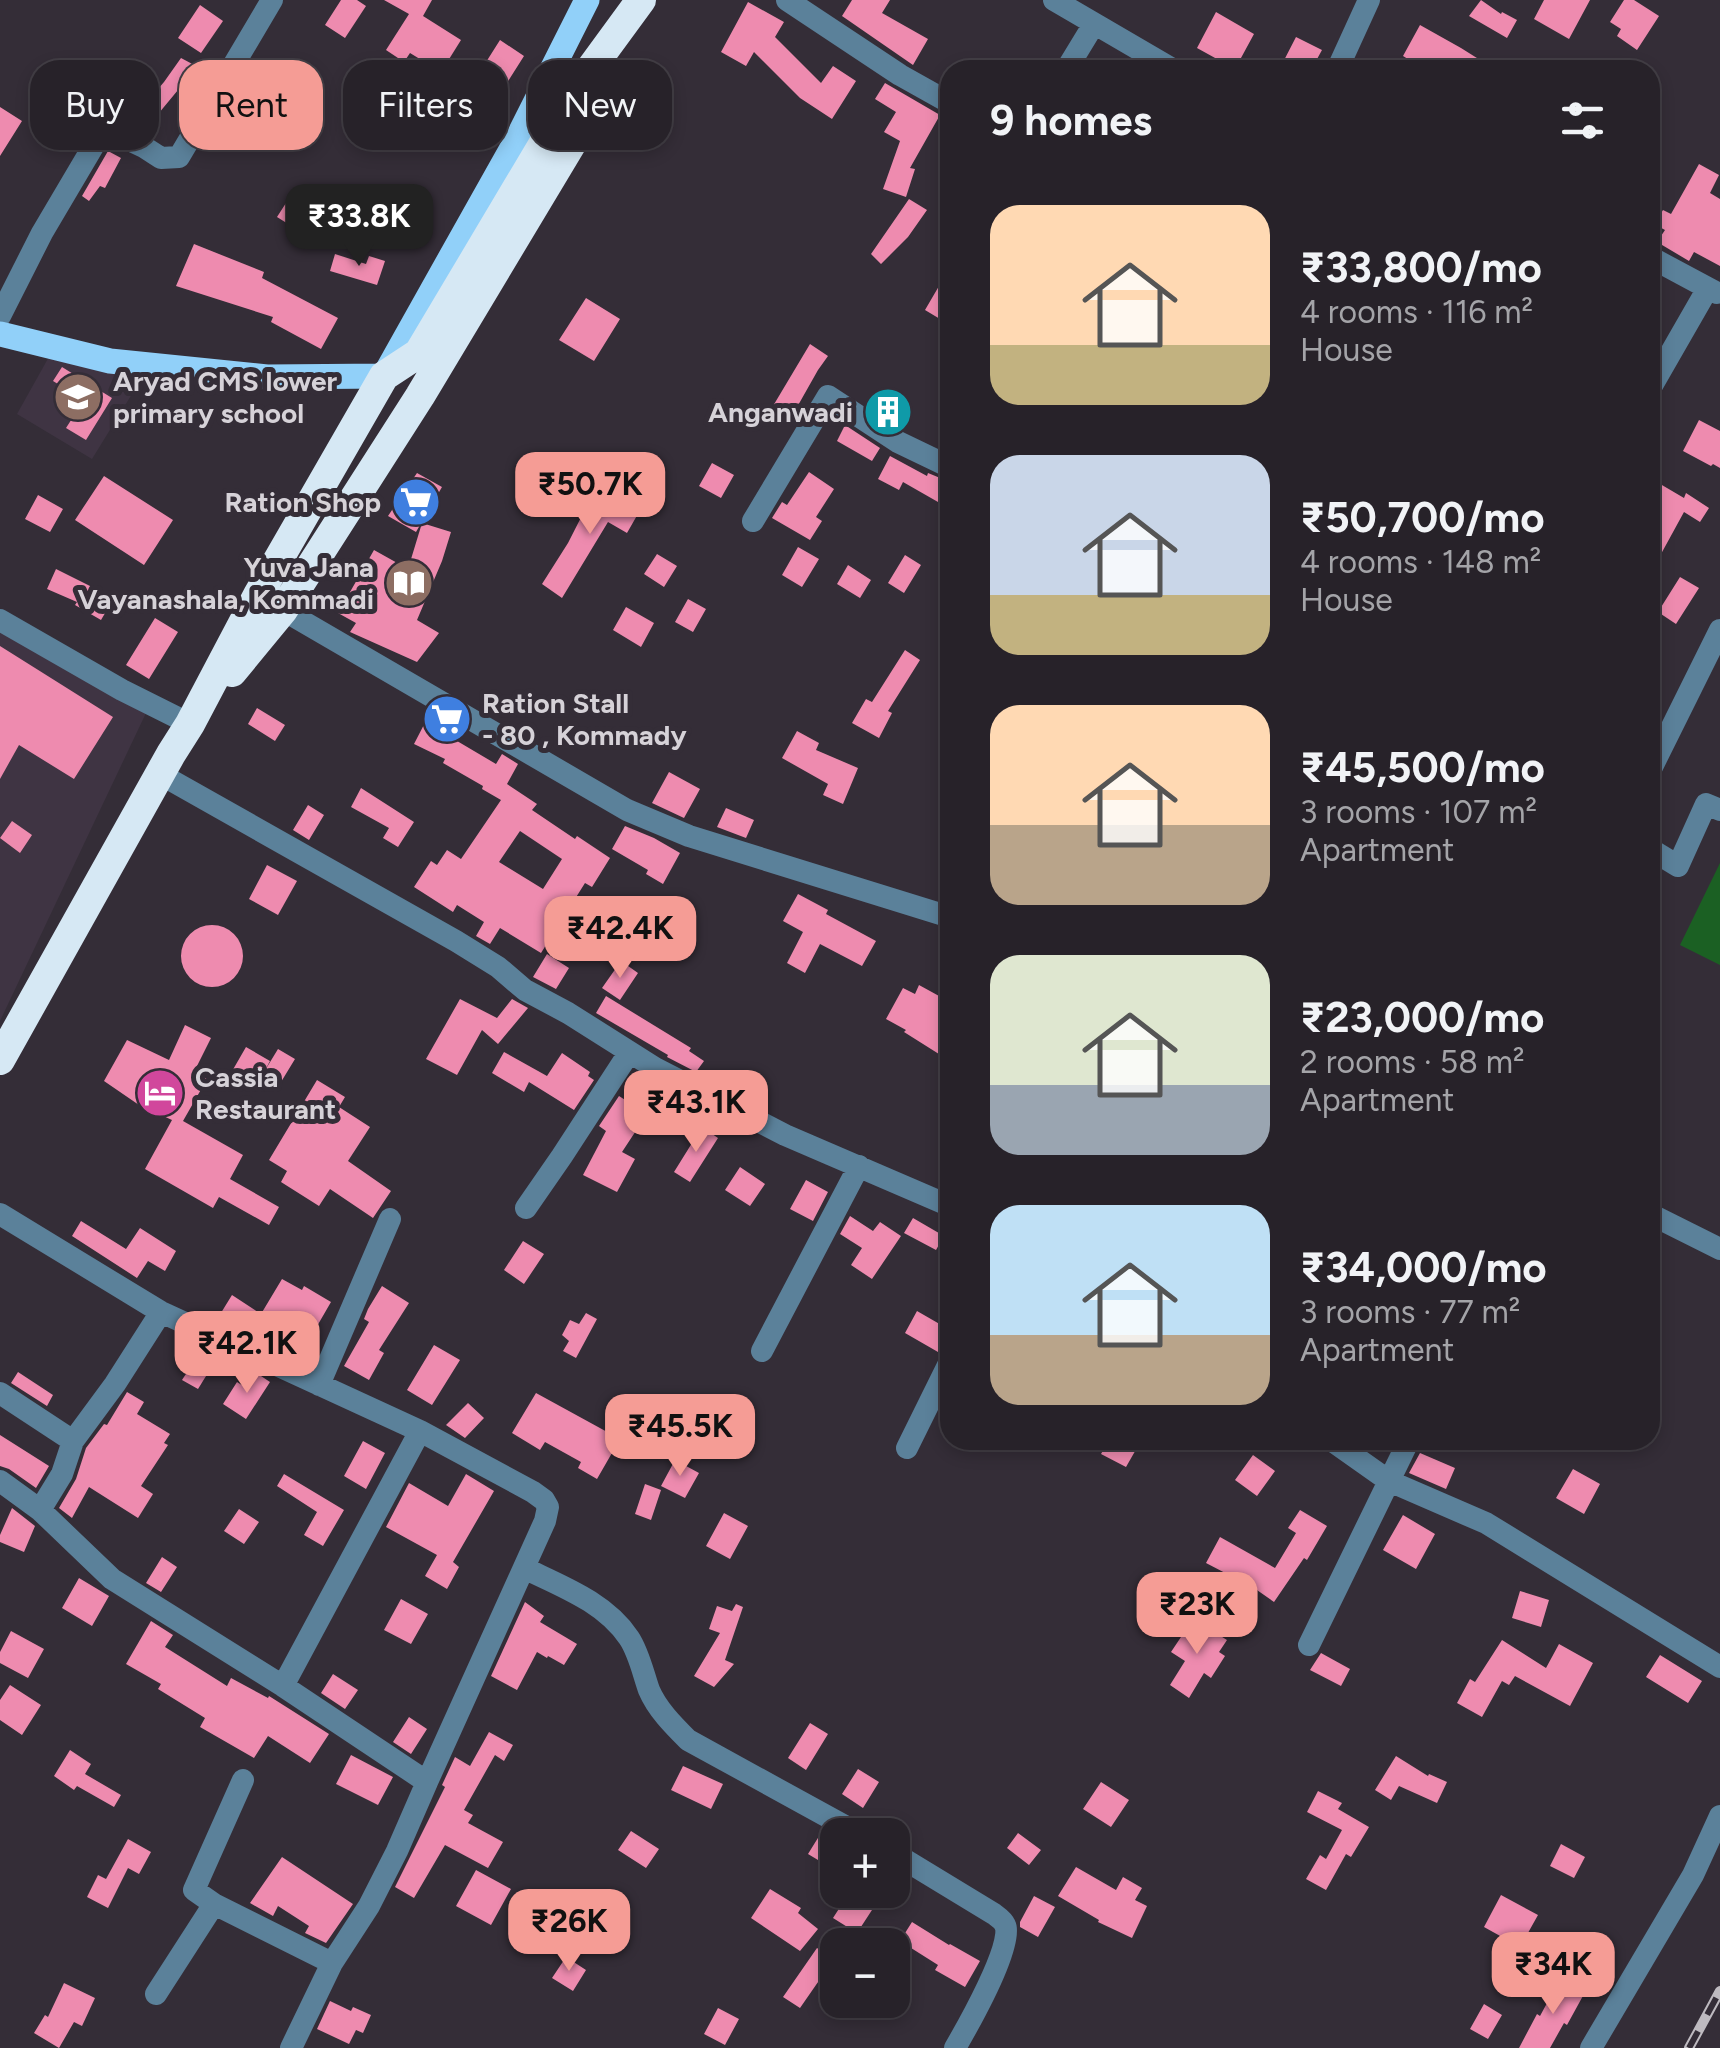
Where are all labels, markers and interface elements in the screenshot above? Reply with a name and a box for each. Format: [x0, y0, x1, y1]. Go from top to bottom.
chip: Buy [30, 60, 159, 150]
chip: Rent [179, 60, 323, 150]
chip: Filters [343, 60, 508, 150]
chip: New [528, 60, 672, 150]
icon: filters [1555, 93, 1610, 148]
text: 9 homes [990, 95, 1152, 146]
pin: ₹33.8K [278, 184, 440, 269]
text: ₹33.8K [307, 197, 411, 235]
text: ₹33,800/mo [1300, 242, 1542, 293]
icon: home [1070, 245, 1190, 365]
text: 4 rooms · 116 m² [1300, 293, 1533, 331]
text: House [1300, 331, 1393, 369]
place label: Aryad CMS lower primary school [113, 364, 337, 430]
school or university icon: Aryad CMS lower primary school [52, 371, 104, 423]
building icon: Anganwadi [862, 386, 914, 438]
place label: Anganwadi [708, 395, 853, 429]
pin: ₹50.7K [509, 452, 671, 537]
text: ₹50.7K [537, 465, 643, 503]
supermarket icon: Ration Shop [390, 476, 442, 528]
place label: Ration Shop [225, 485, 381, 519]
text: ₹50,700/mo [1300, 492, 1545, 543]
icon: home [1070, 495, 1190, 615]
text: 4 rooms · 148 m² [1300, 543, 1541, 581]
place label: Yuva Jana Vayanashala, Kommadi [78, 550, 374, 616]
library icon: Yuva Jana Vayanashala, Kommadi [383, 557, 435, 609]
text: House [1300, 581, 1393, 619]
place label: Ration Stall - 80 , Kommady [482, 686, 687, 752]
supermarket icon: Ration Stall - 80 , Kommady [421, 693, 473, 745]
text: ₹45,500/mo [1300, 742, 1545, 793]
icon: home [1070, 745, 1190, 865]
text: 3 rooms · 107 m² [1300, 793, 1537, 831]
text: Apartment [1300, 831, 1454, 869]
pin: ₹42.4K [539, 896, 701, 981]
text: ₹42.4K [566, 909, 674, 947]
text: ₹23,000/mo [1300, 992, 1544, 1043]
icon: home [1070, 995, 1190, 1115]
text: 2 rooms · 58 m² [1300, 1043, 1525, 1081]
place label: Cassia Restaurant [195, 1060, 336, 1126]
hotel icon: Cassia Restaurant [134, 1067, 186, 1119]
pin: ₹43.1K [615, 1070, 777, 1155]
text: Apartment [1300, 1081, 1454, 1119]
text: ₹43.1K [646, 1083, 746, 1121]
text: ₹34,000/mo [1300, 1242, 1547, 1293]
icon: home [1070, 1245, 1190, 1365]
text: 3 rooms · 77 m² [1300, 1293, 1520, 1331]
pin: ₹42.1K [166, 1311, 328, 1396]
text: ₹42.1K [197, 1324, 297, 1362]
text: Apartment [1300, 1331, 1454, 1369]
pin: ₹45.5K [599, 1394, 761, 1479]
text: ₹45.5K [627, 1407, 733, 1445]
pin: ₹23K [1138, 1572, 1256, 1657]
text: ₹23K [1159, 1585, 1235, 1623]
map controls [820, 1818, 910, 2018]
button: + [820, 1818, 910, 1908]
pin: ₹26K [510, 1889, 628, 1974]
text: ₹26K [530, 1902, 608, 1940]
button: − [820, 1928, 910, 2018]
pin: ₹34K [1494, 1932, 1612, 2017]
text: ₹34K [1514, 1945, 1592, 1983]

